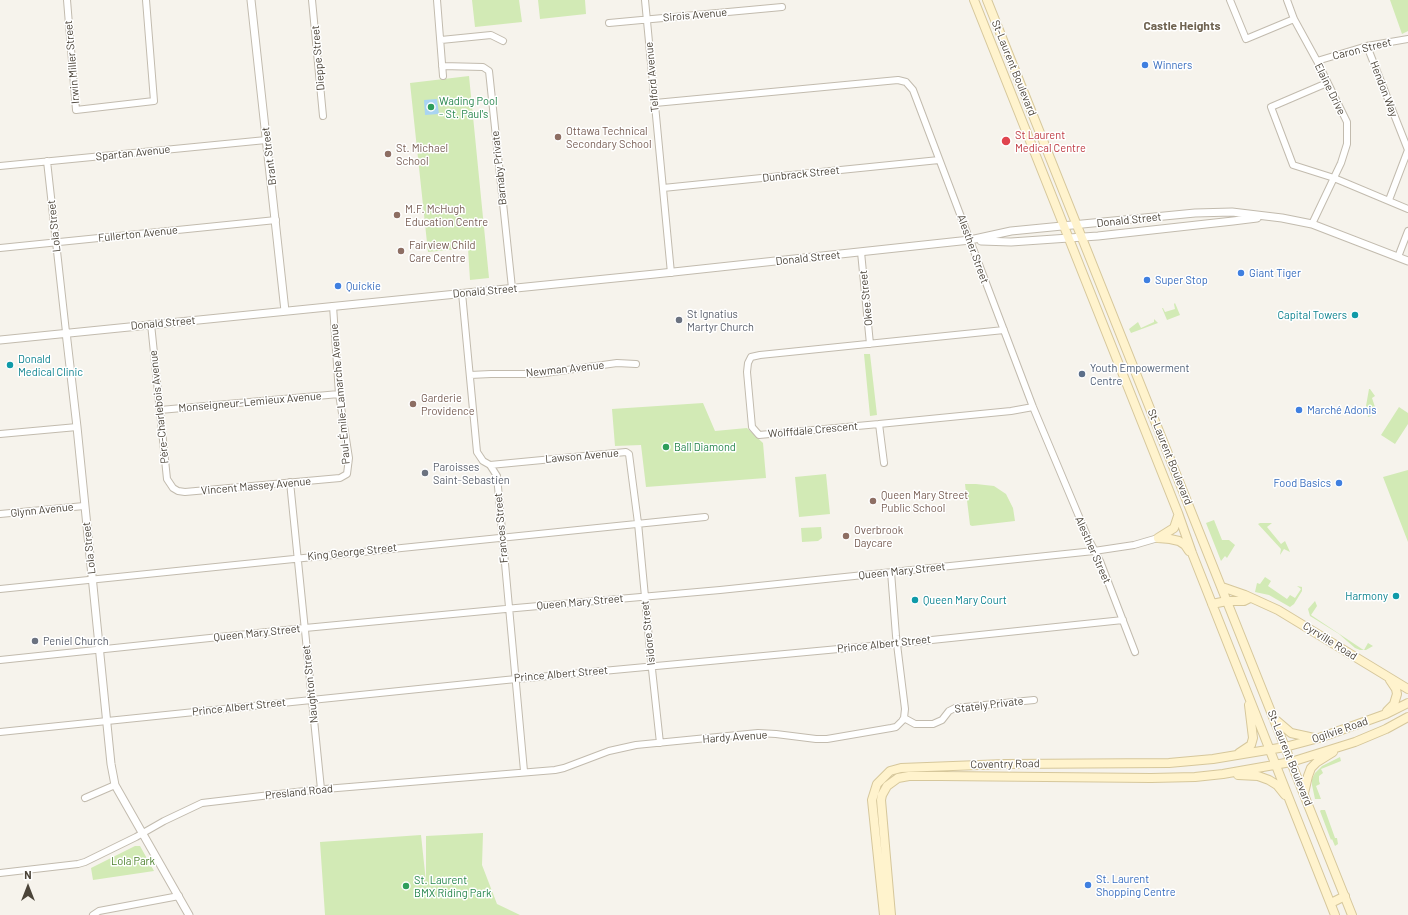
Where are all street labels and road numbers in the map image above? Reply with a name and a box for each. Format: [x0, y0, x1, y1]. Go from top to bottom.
street label: Sirois Avenue [662, 6, 728, 24]
street label: St-Laurent Boulevard [989, 18, 1039, 118]
street label: Irwin Miller Street [62, 20, 82, 104]
street label: Dieppe Street [309, 25, 327, 91]
street label: Caron Street [1331, 35, 1393, 63]
street label: Telford Avenue [642, 41, 662, 113]
street label: Hendon Way [1367, 59, 1401, 119]
street label: Elaine Drive [1312, 61, 1348, 117]
street label: Brant Street [259, 126, 279, 186]
street label: Barnaby Private [489, 130, 509, 206]
street label: Spartan Avenue [95, 143, 171, 163]
street label: Dunbrack Street [762, 163, 840, 185]
street label: Lola Street [45, 199, 63, 253]
street label: Donald Street [1096, 210, 1162, 230]
street label: Alesther Street [954, 213, 992, 285]
street label: Fullerton Avenue [98, 223, 178, 245]
street label: Donald Street [775, 248, 841, 268]
street label: Okee Street [857, 269, 875, 327]
street label: Donald Street [452, 282, 518, 300]
street label: Donald Street [130, 314, 196, 332]
street label: Paul-Émile-Lamarche Avenue [327, 323, 353, 465]
street label: Père-Charlebois Avenue [146, 350, 172, 464]
street label: Newman Avenue [525, 358, 605, 380]
street label: Monseigneur-Lemieux Avenue [178, 389, 322, 415]
street label: St-Laurent Boulevard [1145, 407, 1195, 507]
street label: Wolffdale Crescent [767, 419, 859, 441]
street label: Lawson Avenue [545, 446, 619, 466]
street label: Vincent Massey Avenue [200, 475, 312, 497]
street label: Frances Street [491, 492, 511, 564]
street label: Glynn Avenue [10, 500, 74, 520]
street label: Alesther Street [1072, 514, 1114, 586]
street label: Lola Street [80, 521, 98, 575]
street label: King George Street [307, 541, 397, 563]
street label: Queen Mary Street [858, 560, 946, 582]
street label: Queen Mary Street [536, 592, 624, 612]
street label: Isidore Street [638, 600, 658, 666]
street label: Cyrville Road [1300, 619, 1360, 663]
street label: Queen Mary Street [213, 622, 301, 644]
street label: Prince Albert Street [836, 633, 932, 655]
street label: Naughton Street [299, 644, 321, 724]
street label: Prince Albert Street [513, 663, 609, 685]
street label: Stately Private [954, 694, 1024, 716]
street label: Prince Albert Street [191, 696, 287, 718]
street label: St-Laurent Boulevard [1265, 708, 1315, 808]
street label: Ogilvie Road [1310, 714, 1370, 746]
street label: Hardy Avenue [702, 728, 768, 746]
street label: Coventry Road [970, 757, 1040, 771]
street label: Presland Road [264, 782, 334, 802]

